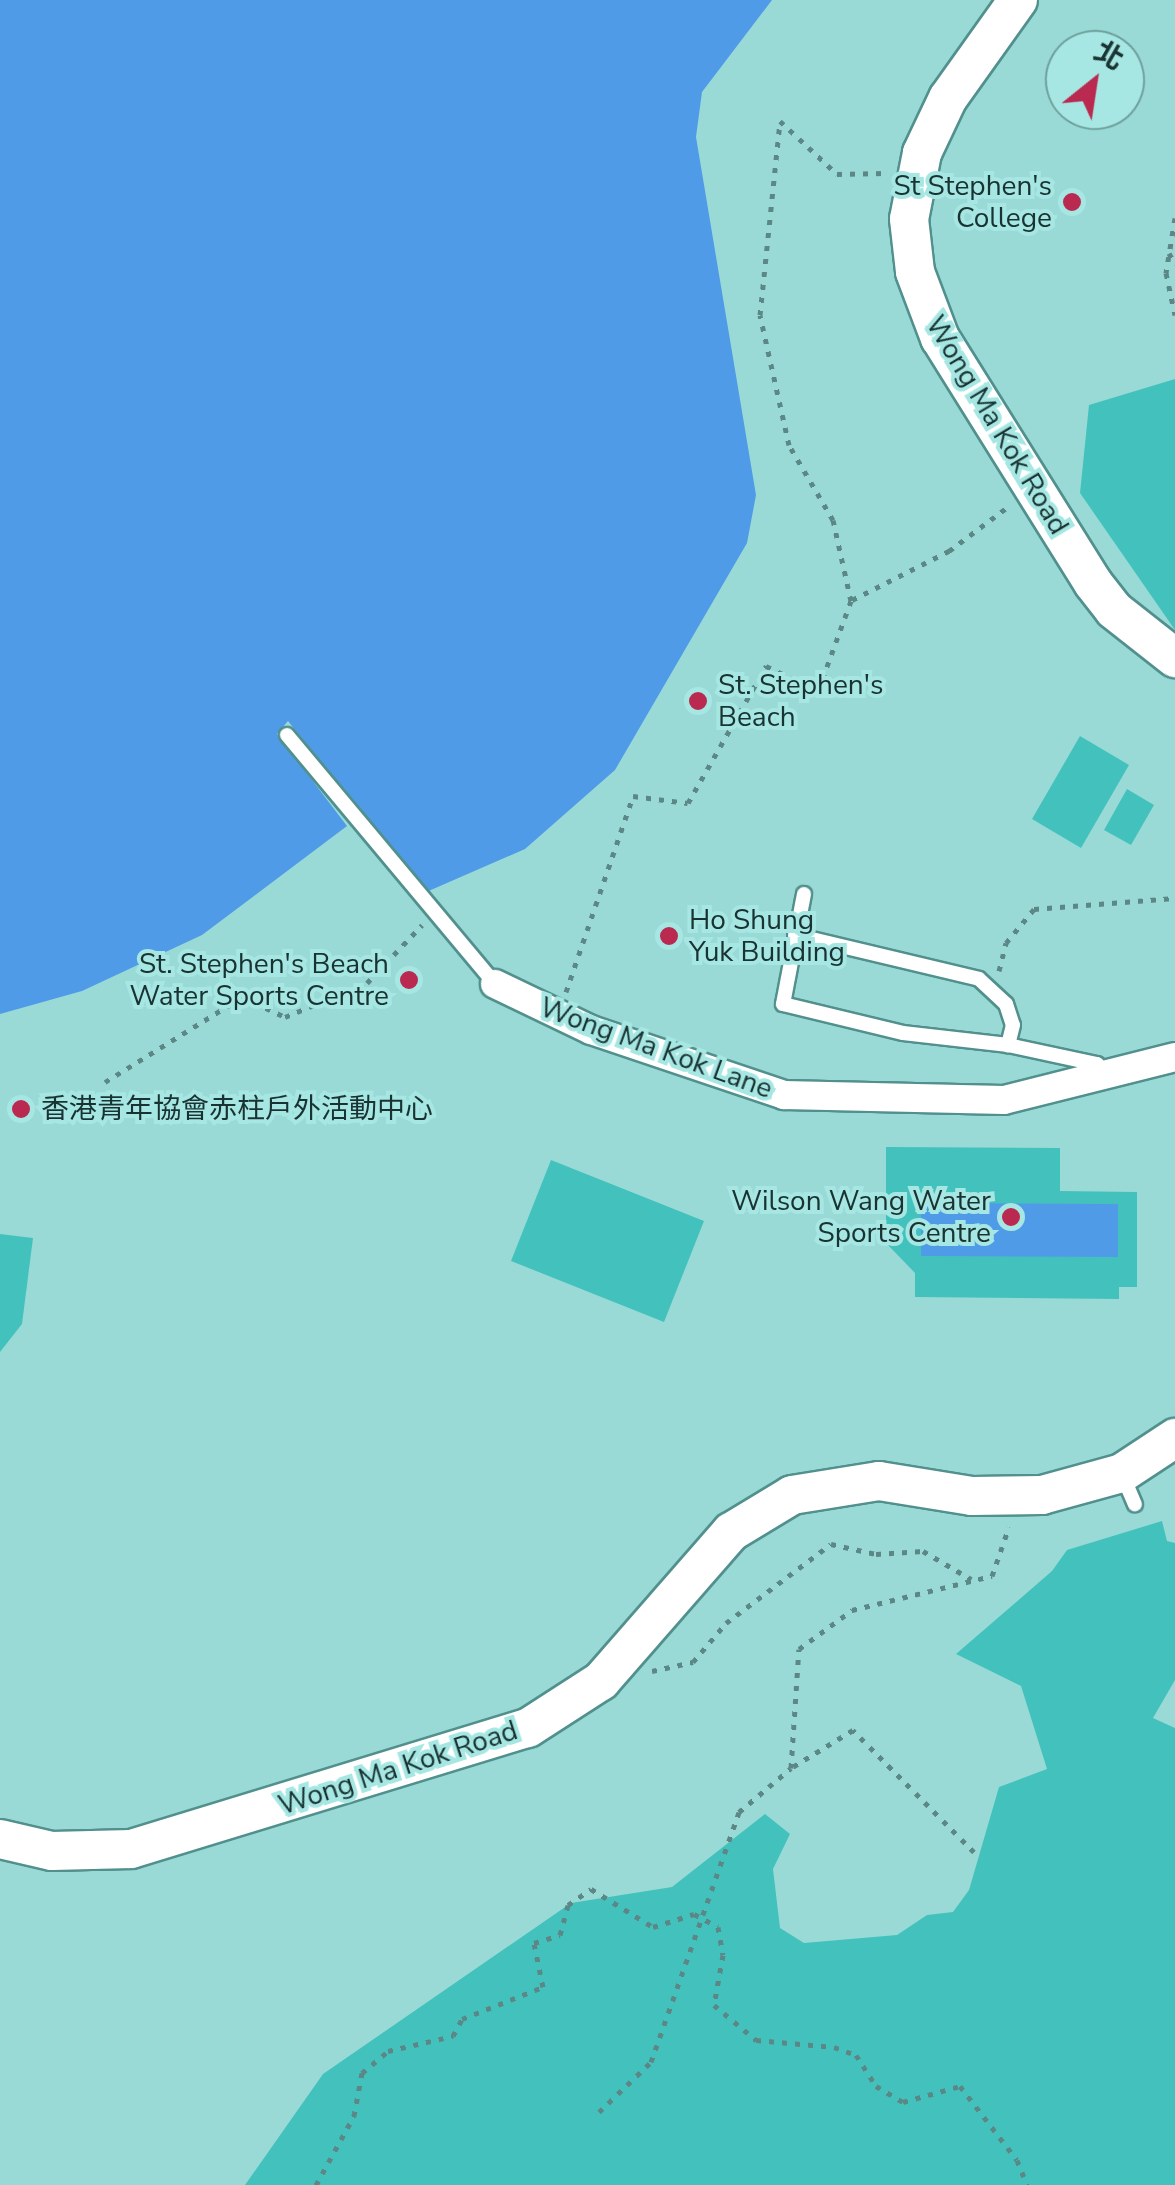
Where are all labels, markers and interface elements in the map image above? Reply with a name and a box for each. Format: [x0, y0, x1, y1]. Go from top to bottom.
north arrow [1045, 30, 1145, 130]
text: 北 [1087, 32, 1131, 79]
place label: St Stephen's College [893, 169, 1052, 235]
marker: St Stephen's College [1061, 191, 1083, 213]
street label: Wong Ma Kok Road [918, 309, 1076, 541]
place label: St. Stephen's Beach [718, 668, 883, 734]
marker: St. Stephen's Beach [687, 690, 709, 712]
place label: Ho Shung Yuk Building [689, 903, 845, 969]
marker: Ho Shung Yuk Building [658, 925, 680, 947]
place label: St. Stephen's Beach Water Sports Centre [130, 947, 389, 1013]
marker: St. Stephen's Beach Water Sports Centre [398, 969, 420, 991]
street label: Wong Ma Kok Lane [535, 990, 777, 1106]
place label: 香港青年協會赤柱戶外活動中心 [41, 1092, 433, 1126]
marker: 香港青年協會赤柱戶外活動中心 [10, 1098, 32, 1120]
place label: Wilson Wang Water Sports Centre [731, 1184, 991, 1250]
marker: Wilson Wang Water Sports Centre [1000, 1206, 1022, 1228]
street label: Wong Ma Kok Road [274, 1713, 522, 1823]

